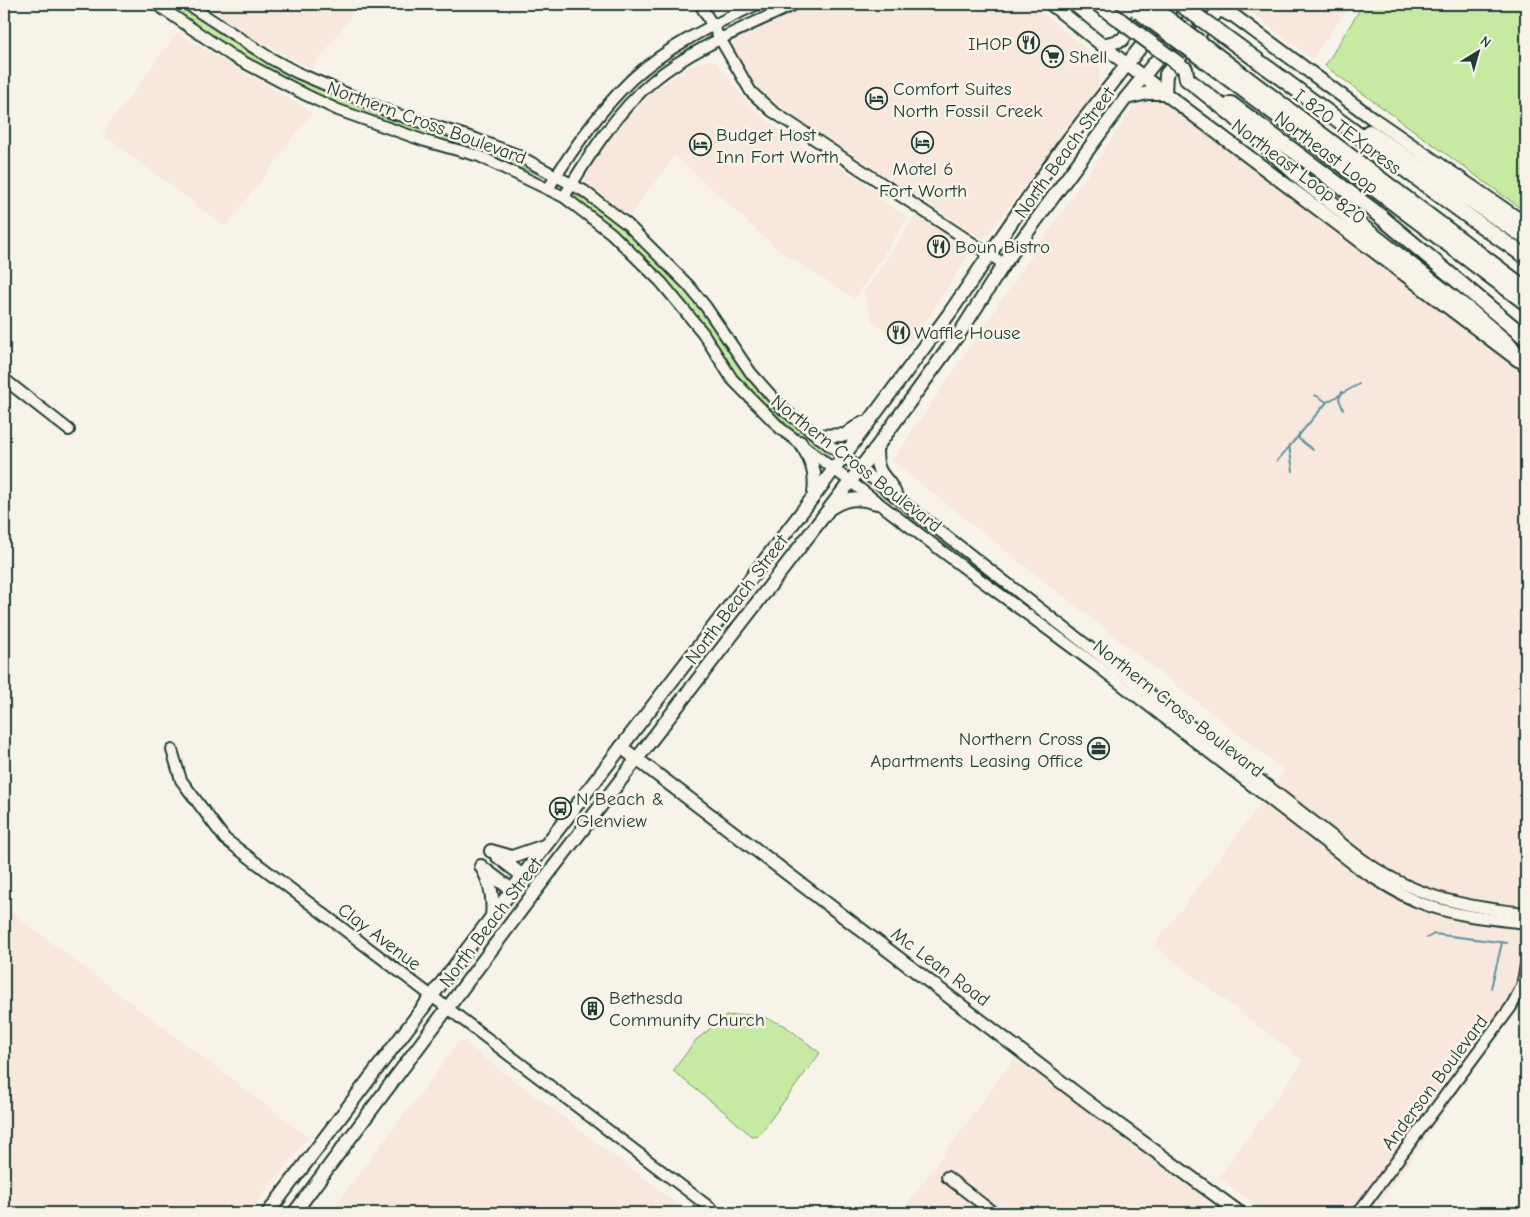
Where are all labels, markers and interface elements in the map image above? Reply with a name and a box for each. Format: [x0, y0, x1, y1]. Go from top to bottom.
north arrow [1452, 28, 1502, 78]
restaurant icon: IHOP [1016, 31, 1040, 55]
text: N [1477, 32, 1494, 52]
place label: IHOP [968, 33, 1012, 55]
supermarket icon: Shell [1041, 44, 1065, 68]
place label: Shell [1069, 46, 1108, 68]
street label: Northern Cross Boulevard [324, 77, 529, 169]
place label: Comfort Suites North Fossil Creek [893, 78, 1043, 122]
street label: North Beach Street [1010, 82, 1120, 222]
street label: I 820 TEXpress [1289, 84, 1405, 179]
hotel icon: Comfort Suites North Fossil Creek [865, 87, 889, 111]
street label: Northeast Loop [1270, 107, 1383, 199]
street label: Northeast Loop 820 [1227, 114, 1370, 229]
place label: Budget Host Inn Fort Worth [716, 124, 839, 168]
hotel icon: Motel 6 Fort Worth [911, 130, 935, 154]
hotel icon: Budget Host Inn Fort Worth [688, 133, 712, 157]
place label: Motel 6 Fort Worth [879, 158, 967, 202]
restaurant icon: Boun Bistro [927, 234, 951, 258]
place label: Boun Bistro [955, 236, 1050, 258]
restaurant icon: Waffle House [886, 320, 910, 344]
place label: Waffle House [914, 322, 1020, 344]
street label: Northern Cross Boulevard [767, 390, 946, 537]
street label: North Beach Street [681, 530, 793, 669]
street label: Northern Cross Boulevard [1089, 635, 1268, 782]
place label: Northern Cross Apartments Leasing Office [870, 728, 1083, 772]
office icon: Northern Cross Apartments Leasing Office [1087, 737, 1111, 761]
place label: N Beach & Glenview [576, 788, 664, 832]
bus stop icon: N Beach & Glenview [548, 797, 572, 821]
street label: North Beach Street [435, 853, 547, 992]
street label: Clay Avenue [334, 898, 425, 975]
street label: Mc Lean Road [887, 923, 994, 1011]
place label: Bethesda Community Church [609, 987, 765, 1031]
building icon: Bethesda Community Church [581, 996, 605, 1020]
street label: Anderson Boulevard [1377, 1011, 1493, 1154]

